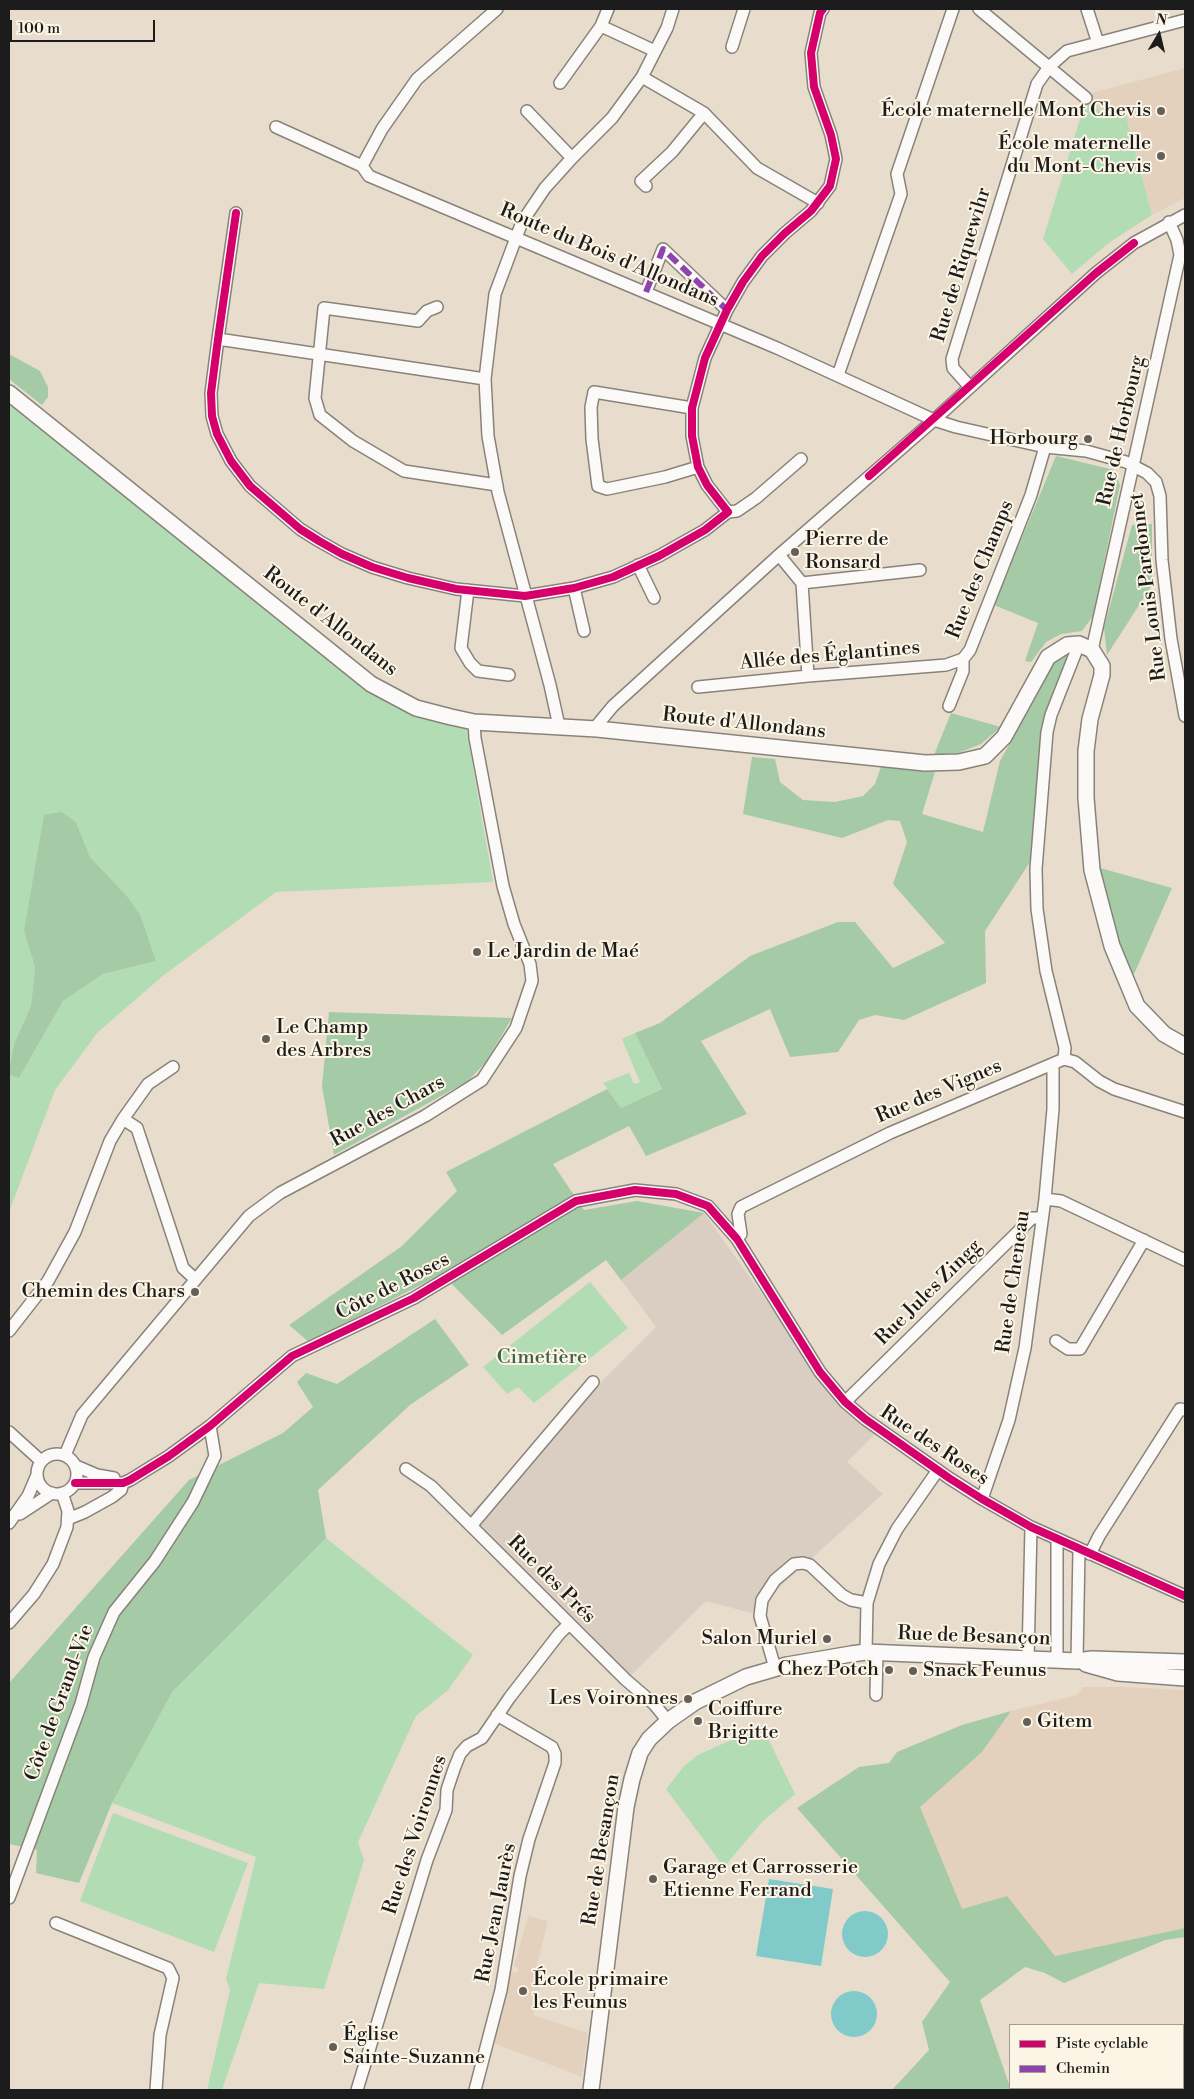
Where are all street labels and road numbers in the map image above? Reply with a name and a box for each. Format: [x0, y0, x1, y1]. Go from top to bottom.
street label: Rue de Riquewihr [927, 185, 997, 345]
street label: Route du Bois d'Allondans [496, 199, 722, 313]
street label: Rue de Horbourg [1093, 353, 1151, 509]
street label: Rue Louis Pardonnet [1126, 491, 1172, 683]
street label: Rue des Champs [942, 497, 1020, 643]
street label: Route d'Allondans [258, 562, 402, 682]
street label: Allée des Églantines [739, 636, 921, 676]
street label: Route d'Allondans [661, 703, 827, 745]
street label: Rue des Vignes [872, 1055, 1006, 1129]
street label: Rue des Chars [327, 1071, 449, 1153]
street label: Rue de Cheneau [992, 1209, 1036, 1355]
street label: Rue Jules Zingg [871, 1235, 987, 1351]
street label: Côte de Roses [332, 1248, 454, 1326]
street label: Rue des Roses [875, 1401, 993, 1491]
street label: Rue des Prés [502, 1531, 600, 1629]
street label: Côte de Grand-Vie [21, 1622, 99, 1784]
street label: Rue de Besançon [897, 1622, 1051, 1652]
street label: Rue des Voironnes [379, 1752, 453, 1918]
street label: Rue de Besançon [578, 1772, 626, 1928]
street label: Rue Jean Jaurès [472, 1841, 522, 1985]

